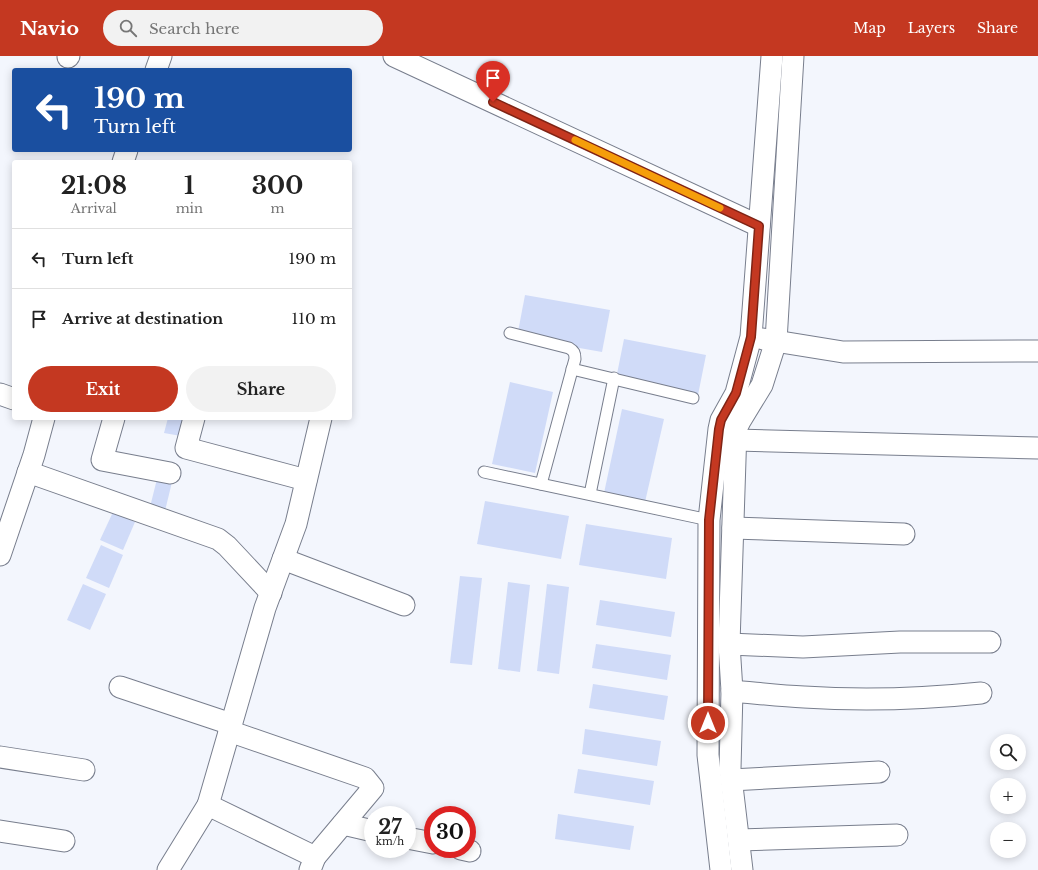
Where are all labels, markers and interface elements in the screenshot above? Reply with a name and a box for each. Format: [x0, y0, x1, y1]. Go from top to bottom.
search box [103, 10, 383, 46]
text: Navio [20, 17, 79, 40]
icon: search [117, 17, 139, 39]
text: Search here [149, 19, 240, 38]
text: Map [853, 19, 886, 37]
text: Layers [908, 19, 955, 37]
text: Share [977, 19, 1018, 37]
pin [476, 61, 510, 102]
icon: arrive [482, 67, 504, 89]
text: 190 m [94, 81, 185, 116]
icon: left [28, 84, 80, 136]
text: Turn left [94, 116, 176, 138]
text: 21:08 [61, 171, 127, 200]
text: 1 [184, 171, 195, 200]
text: 300 [252, 171, 303, 200]
text: Arrival [71, 200, 117, 217]
text: min [176, 200, 203, 217]
text: m [271, 200, 284, 217]
icon: left [28, 248, 50, 270]
text: Turn left [62, 249, 133, 268]
text: 190 m [289, 249, 336, 268]
icon: arrive [28, 308, 50, 330]
text: Arrive at destination [62, 309, 223, 328]
text: 110 m [292, 309, 336, 328]
button: Exit [28, 366, 178, 412]
button: Share [186, 366, 336, 412]
position arrow [687, 702, 729, 744]
map controls [990, 734, 1026, 858]
button: search [990, 734, 1026, 770]
button: + [990, 778, 1026, 814]
speed limit sign: 30 [424, 806, 476, 858]
text: 27 [378, 815, 402, 839]
button: − [990, 822, 1026, 858]
text: km/h [376, 835, 404, 848]

